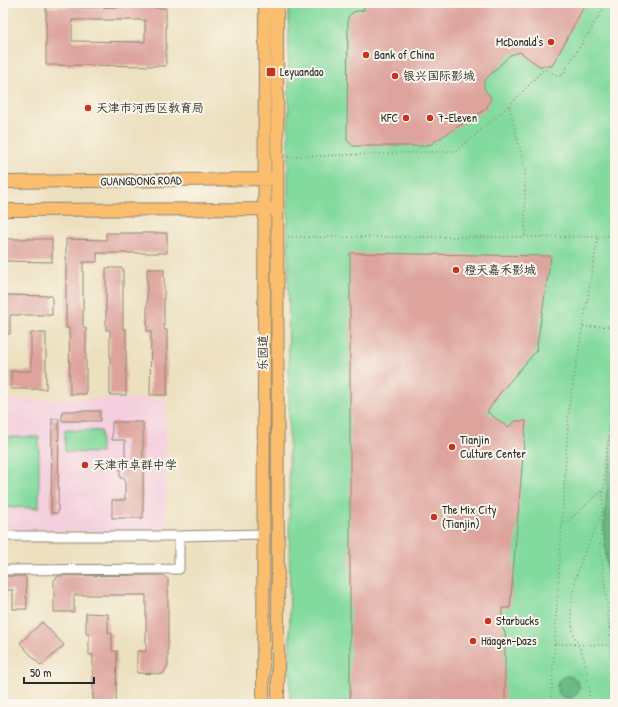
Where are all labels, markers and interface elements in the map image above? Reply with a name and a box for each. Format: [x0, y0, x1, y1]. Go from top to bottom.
place label: McDonald's [496, 33, 543, 50]
marker: McDonald's [546, 37, 556, 47]
place label: Bank of China [374, 46, 435, 63]
marker: Bank of China [361, 50, 371, 60]
place label: Leyuandao [280, 63, 324, 80]
marker: Leyuandao [265, 66, 277, 78]
place label: 银兴国际影城 [403, 67, 475, 84]
marker: 银兴国际影城 [390, 71, 400, 81]
place label: 天津市河西区教育局 [96, 99, 204, 116]
marker: 天津市河西区教育局 [83, 103, 93, 113]
place label: KFC [381, 109, 398, 126]
place label: 7-Eleven [438, 109, 477, 126]
marker: KFC [401, 113, 411, 123]
marker: 7-Eleven [425, 113, 435, 123]
street label: GUANGDONG ROAD [100, 171, 182, 190]
place label: 橙天嘉禾影城 [464, 261, 536, 278]
marker: 橙天嘉禾影城 [451, 265, 461, 275]
street label: 乐园道 [254, 335, 271, 371]
place label: Tianjin Culture Center [460, 431, 526, 462]
marker: Tianjin Culture Center [447, 442, 457, 452]
place label: 天津市卓群中学 [93, 456, 177, 473]
marker: 天津市卓群中学 [80, 460, 90, 470]
place label: The Mix City (Tianjin) [442, 501, 497, 532]
marker: The Mix City (Tianjin) [429, 512, 439, 522]
place label: Starbucks [496, 612, 539, 629]
marker: Starbucks [483, 616, 493, 626]
place label: Häagen-Dazs [481, 632, 537, 649]
marker: Häagen-Dazs [468, 636, 478, 646]
scale bar [24, 659, 94, 685]
text: 50 m [30, 664, 51, 681]

